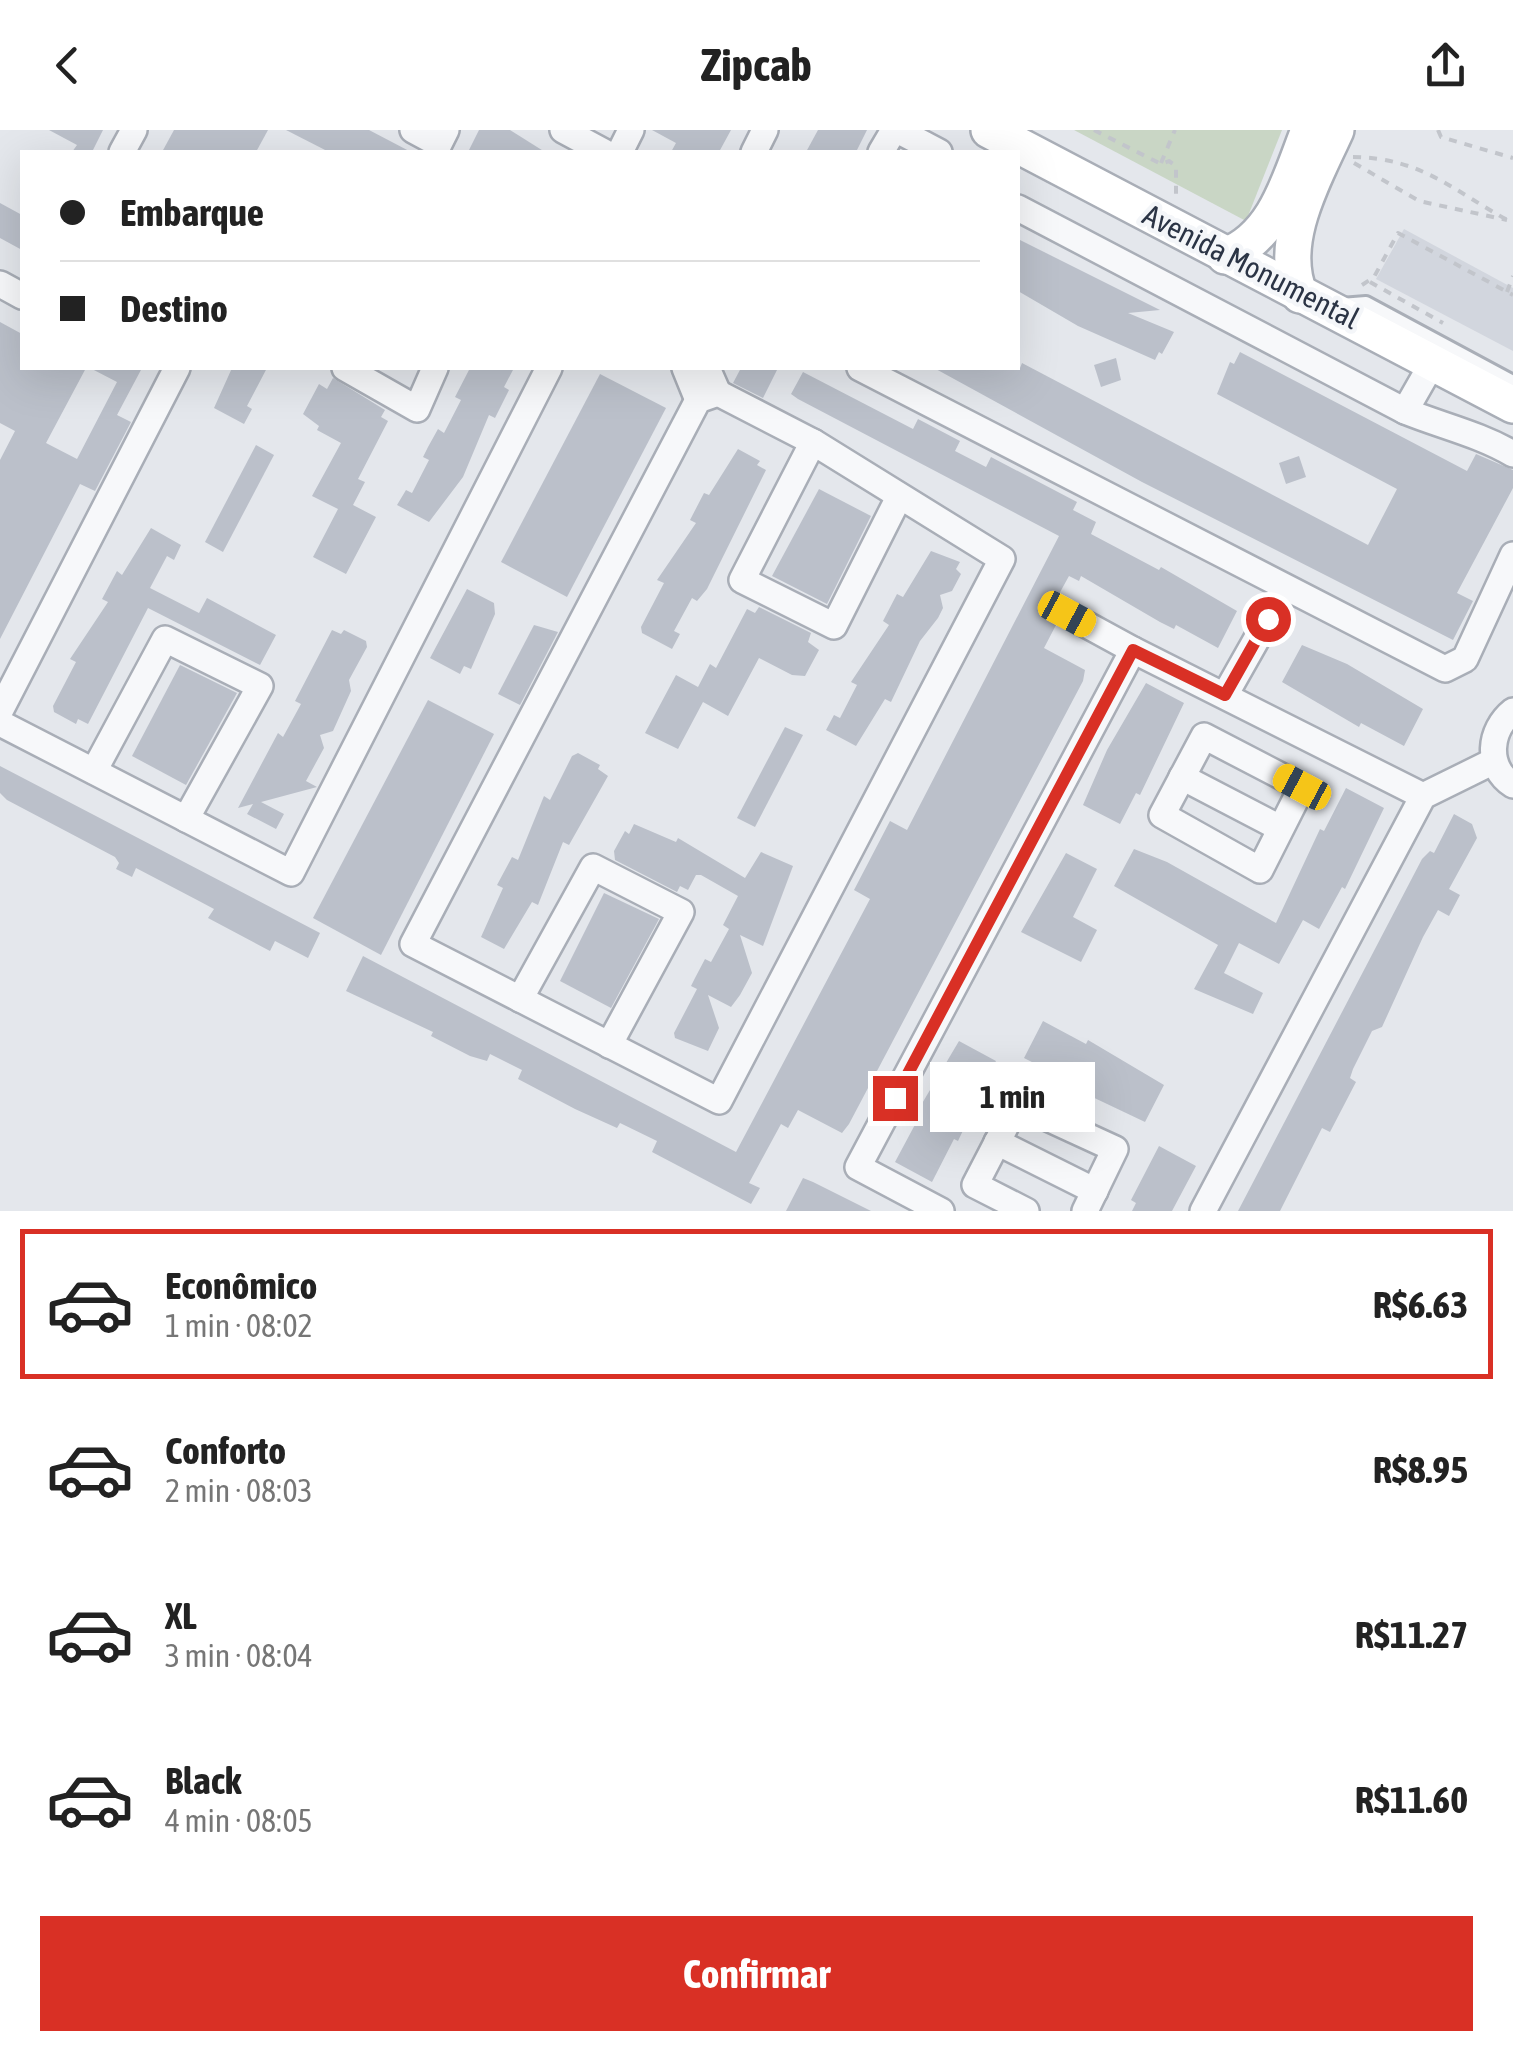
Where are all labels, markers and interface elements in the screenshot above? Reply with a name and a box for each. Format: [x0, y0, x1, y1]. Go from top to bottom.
icon: back [40, 38, 95, 93]
icon: share [1418, 38, 1473, 93]
text: Zipcab [701, 39, 812, 91]
text: Embarque [120, 191, 264, 234]
street label: Avenida Monumental [1138, 197, 1365, 335]
text: Destino [120, 287, 228, 330]
car [1033, 587, 1101, 641]
route start [1246, 597, 1291, 642]
car [1268, 760, 1336, 814]
callout: 1 min [930, 1063, 1095, 1133]
route end [873, 1076, 918, 1121]
text: 1 min [980, 1078, 1045, 1115]
icon: car [45, 1259, 135, 1349]
text: Econômico [165, 1264, 317, 1307]
text: R$6.63 [1373, 1283, 1468, 1326]
text: 1 min · 08:02 [165, 1307, 312, 1344]
icon: car [45, 1424, 135, 1514]
text: Conforto [165, 1429, 286, 1472]
text: R$8.95 [1373, 1448, 1468, 1491]
text: 2 min · 08:03 [165, 1472, 312, 1509]
icon: car [45, 1589, 135, 1679]
text: XL [165, 1594, 197, 1637]
text: R$11.27 [1355, 1613, 1468, 1656]
text: 3 min · 08:04 [165, 1637, 312, 1674]
icon: car [45, 1754, 135, 1844]
text: Black [165, 1759, 242, 1802]
text: R$11.60 [1355, 1778, 1468, 1821]
text: 4 min · 08:05 [165, 1802, 312, 1839]
button: Confirmar [40, 1916, 1473, 2031]

